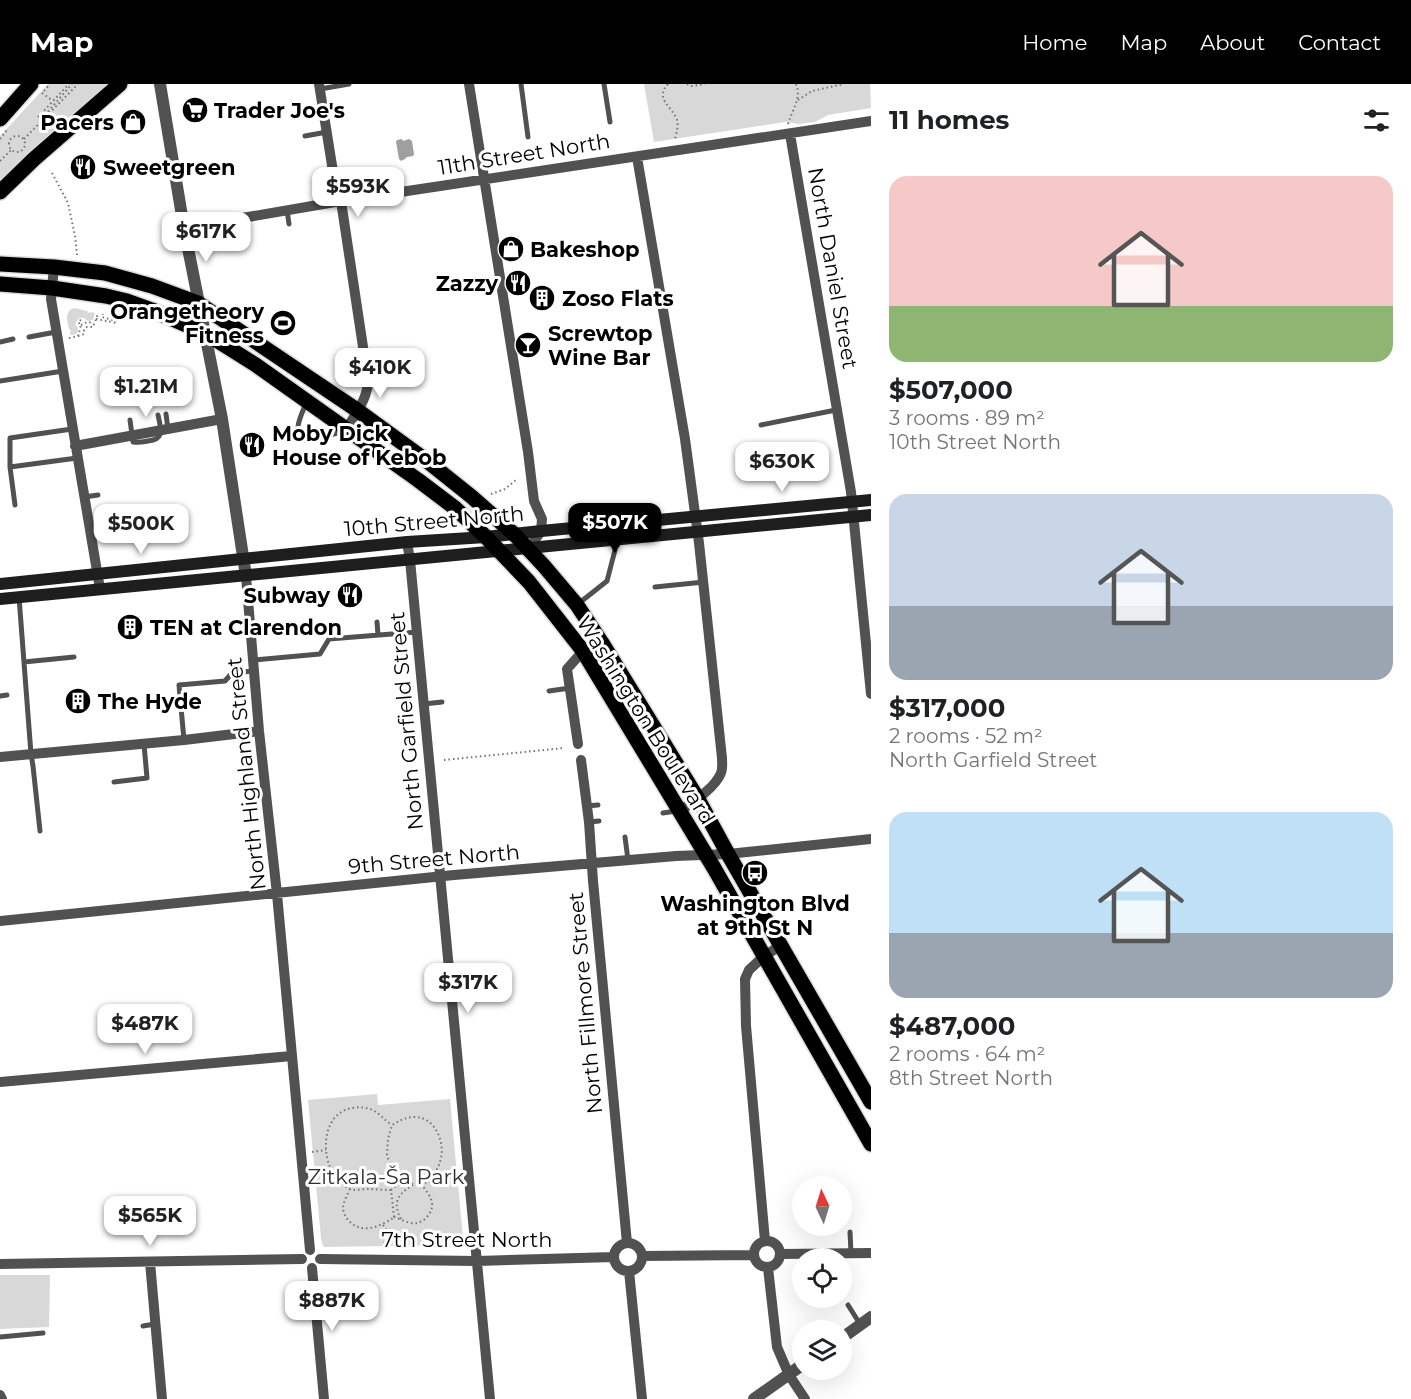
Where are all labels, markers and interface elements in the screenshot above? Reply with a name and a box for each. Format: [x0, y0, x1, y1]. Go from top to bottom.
text: Map [30, 25, 93, 59]
text: Home [1022, 30, 1087, 55]
text: Map [1120, 30, 1167, 55]
text: About [1200, 30, 1265, 55]
text: Contact [1298, 30, 1381, 55]
supermarket icon: Trader Joe's [180, 95, 210, 125]
place label: Trader Joe's [214, 98, 345, 123]
text: 11 homes [889, 104, 1009, 136]
icon: filters [1360, 104, 1393, 137]
shop icon: Pacers [118, 107, 148, 137]
place label: Pacers [40, 110, 114, 135]
street label: 11th Street North [436, 128, 612, 180]
restaurant icon: Sweetgreen [68, 152, 98, 182]
place label: Sweetgreen [103, 155, 235, 180]
street label: North Daniel Street [803, 165, 863, 371]
pin: $593K [316, 167, 400, 218]
text: $593K [326, 174, 390, 198]
pin: $617K [164, 212, 248, 263]
icon: home [1087, 215, 1195, 323]
text: $617K [176, 219, 236, 243]
shop icon: Bakeshop [496, 234, 526, 264]
place label: Bakeshop [530, 237, 640, 262]
restaurant icon: Zazzy [503, 268, 533, 298]
place label: Zazzy [436, 271, 498, 296]
building icon: Zoso Flats [527, 283, 557, 313]
place label: Zoso Flats [562, 286, 674, 311]
place label: Orangetheory Fitness [110, 299, 264, 348]
sports icon: Orangetheory Fitness [268, 308, 298, 338]
place label: Screwtop Wine Bar [548, 321, 653, 370]
bar icon: Screwtop Wine Bar [513, 330, 543, 360]
pin: $410K [338, 348, 422, 399]
text: $410K [349, 355, 411, 379]
pin: $1.21M [97, 367, 195, 418]
text: $1.21M [114, 374, 178, 398]
text: $507,000 [889, 374, 1013, 406]
text: 3 rooms · 89 m² [889, 406, 1045, 430]
place label: Moby Dick House of Kebob [272, 421, 446, 470]
restaurant icon: Moby Dick House of Kebob [237, 430, 267, 460]
text: 10th Street North [889, 430, 1061, 454]
pin: $630K [740, 442, 824, 493]
text: $630K [749, 449, 815, 473]
street label: 10th Street North [343, 501, 525, 541]
pin: $507K [573, 503, 657, 554]
pin: $500K [99, 504, 183, 555]
text: $507K [582, 510, 648, 534]
text: $500K [108, 511, 174, 535]
icon: home [1087, 533, 1195, 641]
restaurant icon: Subway [335, 580, 365, 610]
place label: Subway [243, 583, 330, 608]
street label: North Garfield Street [384, 611, 428, 831]
street label: Washington Boulevard [571, 611, 721, 829]
building icon: TEN at Clarendon [115, 612, 145, 642]
place label: TEN at Clarendon [150, 615, 342, 640]
street label: North Highland Street [221, 656, 271, 892]
building icon: The Hyde [63, 686, 93, 716]
place label: The Hyde [98, 689, 202, 714]
text: $317,000 [889, 692, 1005, 724]
text: 2 rooms · 52 m² [889, 724, 1043, 748]
text: North Garfield Street [889, 748, 1098, 772]
street label: 9th Street North [347, 839, 521, 879]
icon: home [1087, 851, 1195, 959]
bus stop icon: Washington Blvd at 9th St N [740, 858, 770, 888]
street label: North Fillmore Street [563, 891, 607, 1115]
place label: Washington Blvd at 9th St N [660, 891, 850, 940]
pin: $317K [426, 963, 510, 1014]
text: $317K [438, 970, 498, 994]
pin: $487K [103, 1004, 187, 1055]
text: $487,000 [889, 1010, 1015, 1042]
text: $487K [111, 1011, 179, 1035]
text: 2 rooms · 64 m² [889, 1042, 1045, 1066]
text: 8th Street North [889, 1066, 1053, 1090]
park label: Zitkala-Ša Park [308, 1164, 465, 1189]
north arrow [792, 1176, 852, 1236]
map controls [792, 1176, 852, 1380]
pin: $565K [108, 1196, 192, 1247]
text: $565K [118, 1203, 182, 1227]
street label: 7th Street North [382, 1227, 552, 1252]
button: locate [792, 1248, 852, 1308]
pin: $887K [290, 1281, 374, 1332]
text: $887K [299, 1288, 365, 1312]
button: layers [792, 1320, 852, 1380]

